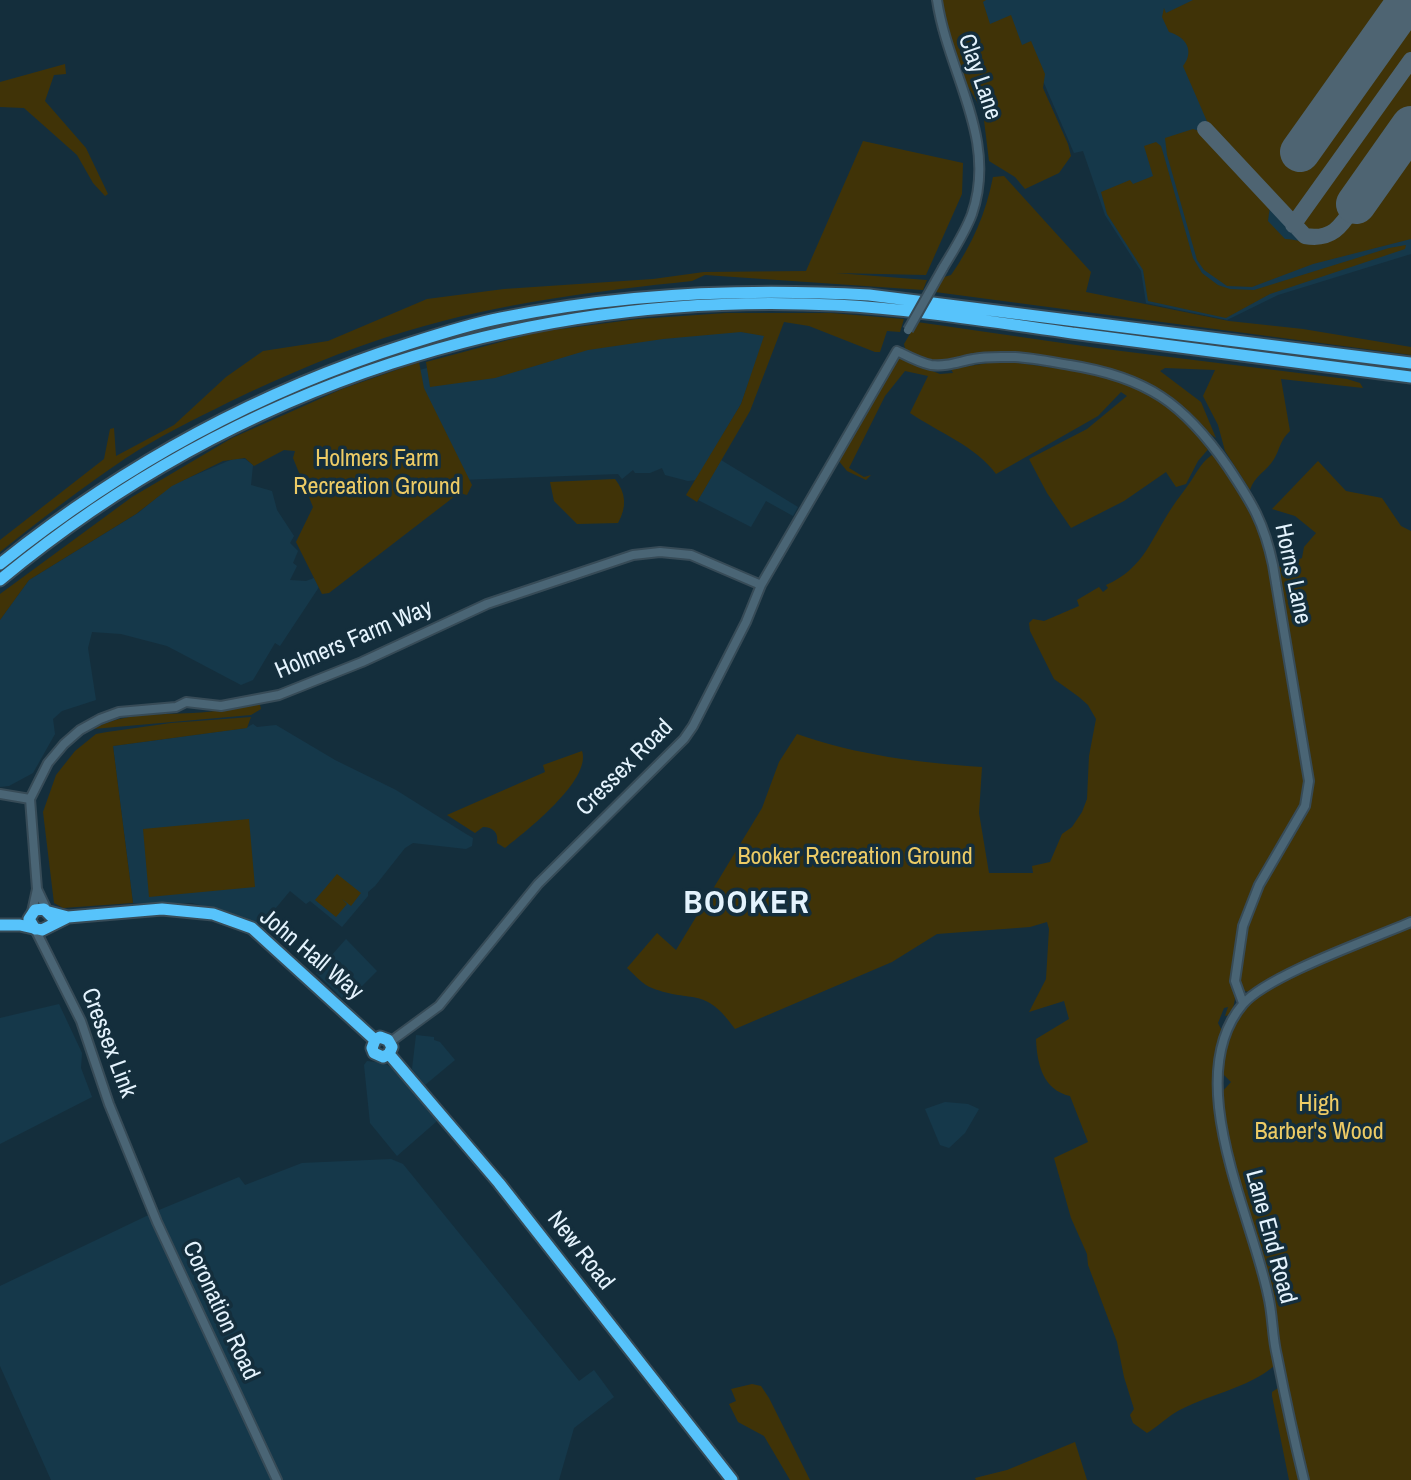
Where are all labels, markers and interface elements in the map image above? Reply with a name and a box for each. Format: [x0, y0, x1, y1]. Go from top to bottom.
street label: Clay Lane [951, 30, 1007, 124]
park label: Holmers Farm Recreation Ground [293, 446, 461, 502]
street label: Horns Lane [1267, 521, 1317, 627]
street label: Holmers Farm Way [271, 594, 437, 686]
street label: Cressex Road [571, 714, 679, 822]
park label: Booker Recreation Ground [737, 844, 973, 872]
district label: BOOKER [683, 885, 811, 923]
street label: John Hall Way [253, 903, 369, 1007]
street label: Cressex Link [74, 984, 142, 1102]
park label: High Barber's Wood [1254, 1091, 1384, 1147]
street label: Lane End Road [1238, 1167, 1302, 1307]
street label: New Road [540, 1206, 620, 1296]
street label: Coronation Road [175, 1237, 265, 1385]

